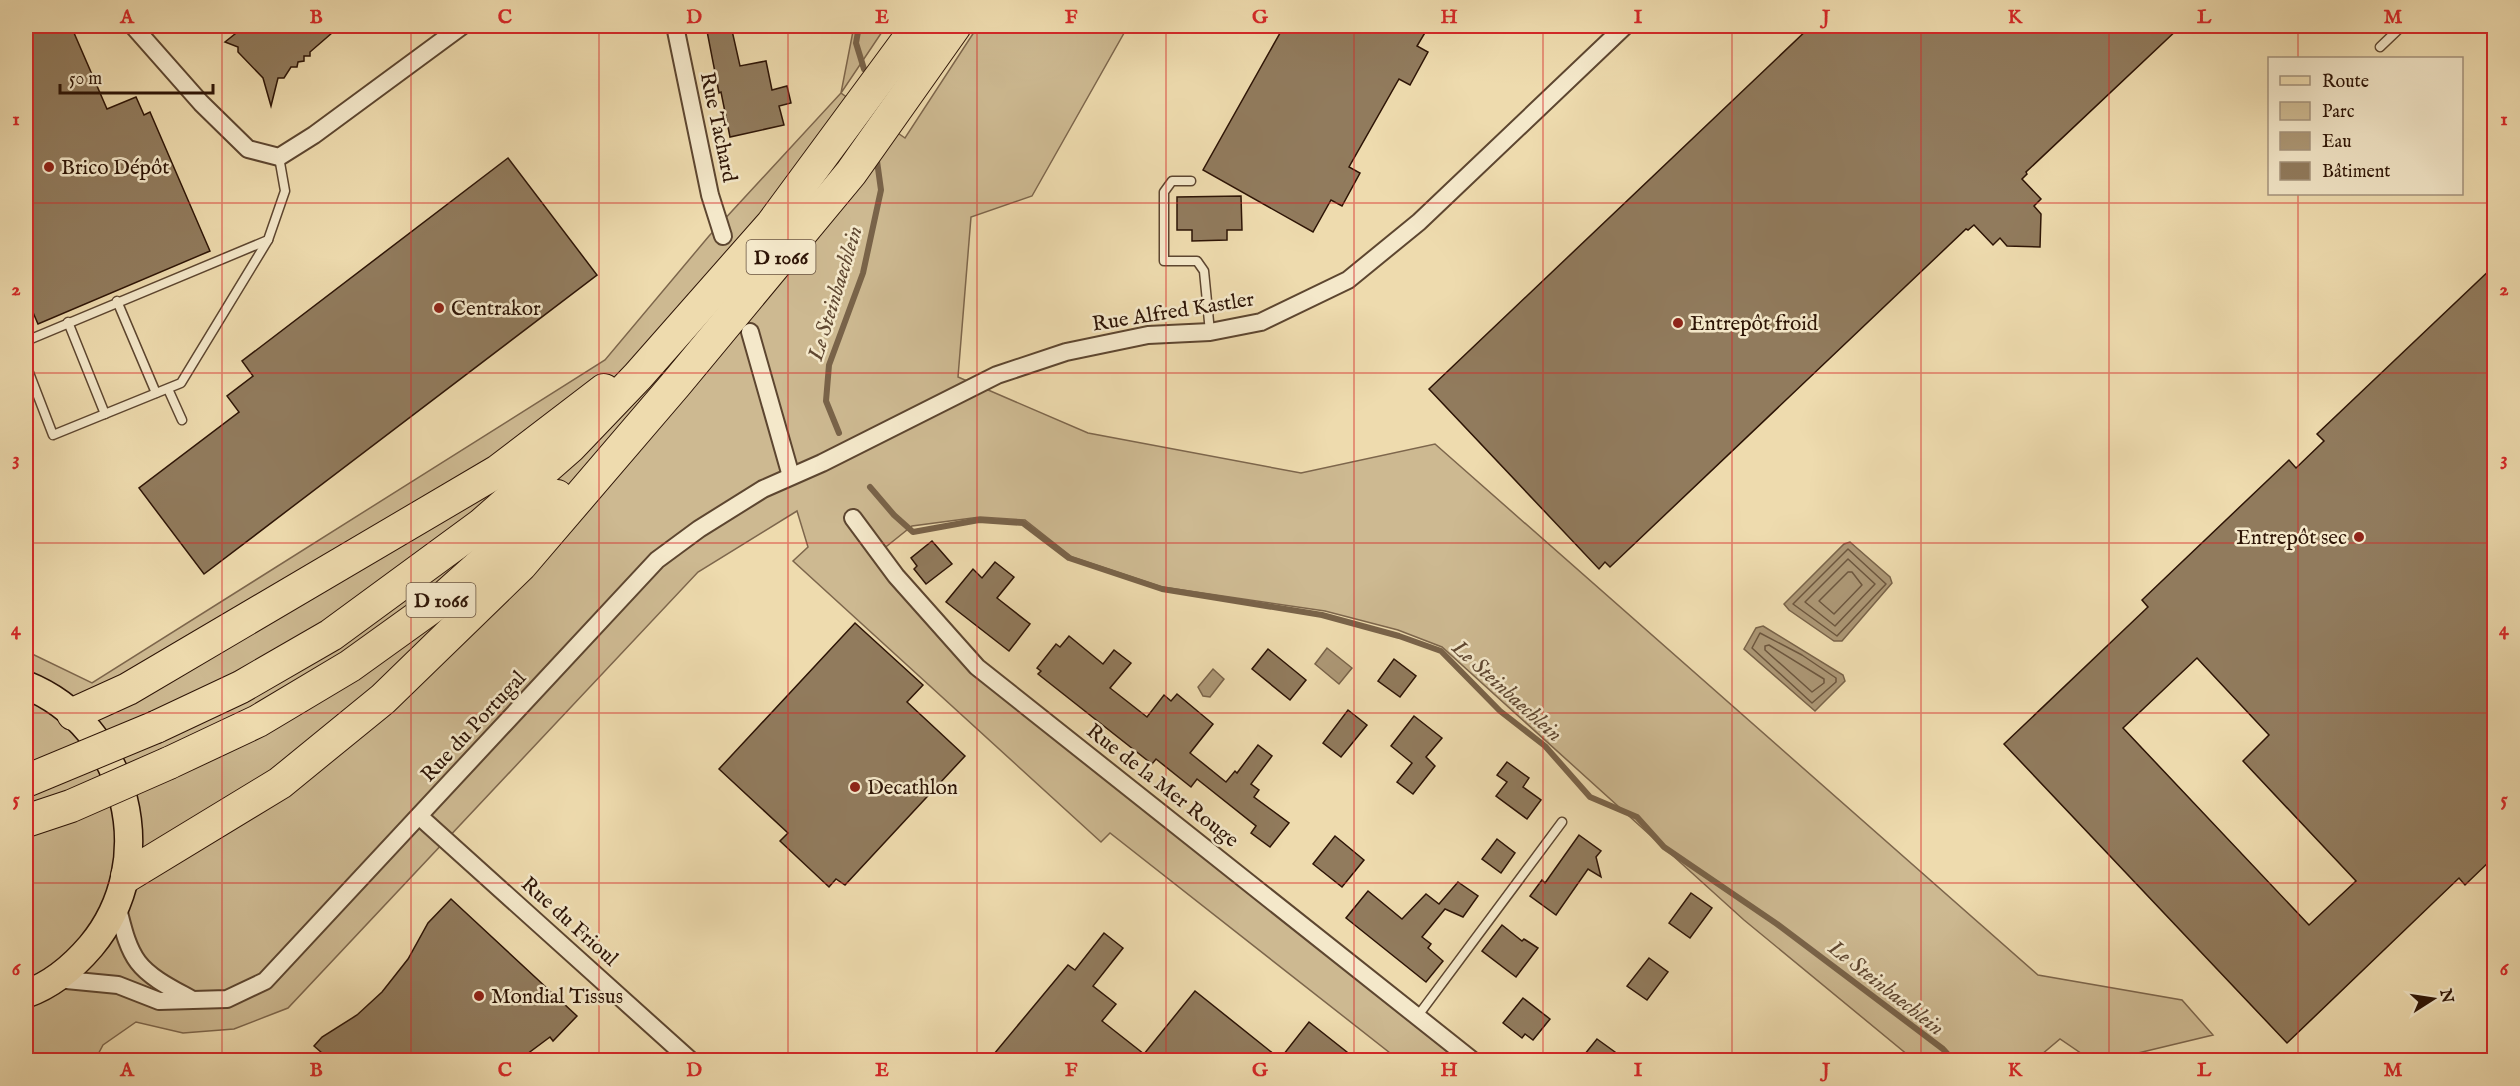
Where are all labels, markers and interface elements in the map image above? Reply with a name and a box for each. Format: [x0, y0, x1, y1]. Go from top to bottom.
text: A [119, 5, 135, 30]
text: B [309, 5, 323, 30]
text: C [498, 5, 512, 30]
text: D [686, 5, 702, 30]
text: E [875, 5, 889, 30]
text: F [1065, 5, 1078, 30]
text: G [1252, 5, 1269, 30]
text: H [1440, 5, 1458, 30]
text: I [1634, 5, 1643, 30]
text: J [1819, 5, 1831, 30]
text: K [2008, 5, 2024, 30]
text: L [2197, 5, 2212, 30]
text: M [2384, 5, 2403, 30]
scale bar [60, 57, 213, 95]
legend [2268, 57, 2463, 195]
text: 50 m [69, 68, 102, 91]
street label: Rue Tachard [693, 70, 743, 186]
text: Route [2322, 71, 2369, 94]
text: Parc [2322, 101, 2355, 124]
text: 1 [12, 107, 20, 132]
text: 1 [2500, 107, 2508, 132]
text: Eau [2322, 131, 2352, 154]
place label: Brico Dépôt [61, 155, 169, 182]
marker: Brico Dépôt [42, 160, 56, 174]
text: Bâtiment [2322, 161, 2391, 184]
water label: Le Steinbaechlein [802, 223, 870, 365]
road number: D 1066 [746, 240, 816, 274]
text: 2 [11, 277, 21, 302]
text: 2 [2499, 277, 2509, 302]
street label: Rue Alfred Kastler [1090, 286, 1256, 339]
place label: Centrakor [451, 296, 541, 323]
marker: Centrakor [432, 301, 446, 315]
place label: Entrepôt froid [1690, 311, 1819, 338]
marker: Entrepôt froid [1671, 316, 1685, 330]
text: 3 [12, 447, 20, 472]
text: 3 [2500, 447, 2508, 472]
place label: Entrepôt sec [2236, 525, 2347, 552]
marker: Entrepôt sec [2352, 530, 2366, 544]
road number: D 1066 [406, 583, 476, 617]
text: 4 [11, 617, 22, 642]
text: 4 [2499, 617, 2510, 642]
water label: Le Steinbaechlein [1445, 634, 1568, 749]
street label: Rue du Portugal [416, 665, 533, 788]
street label: Rue de la Mer Rouge [1080, 718, 1244, 854]
place label: Decathlon [867, 775, 958, 802]
marker: Decathlon [848, 780, 862, 794]
text: 5 [12, 787, 20, 812]
text: 5 [2500, 787, 2508, 812]
street label: Rue du Frioul [515, 871, 623, 973]
water label: Le Steinbaechlein [1821, 934, 1949, 1043]
text: 6 [12, 957, 22, 982]
text: 6 [2500, 957, 2510, 982]
north arrow [2403, 969, 2463, 1029]
place label: Mondial Tissus [491, 984, 623, 1011]
text: N [2434, 986, 2457, 1005]
marker: Mondial Tissus [472, 989, 486, 1003]
text: A [119, 1058, 135, 1083]
text: B [309, 1058, 323, 1083]
text: C [498, 1058, 512, 1083]
text: D [686, 1058, 702, 1083]
text: E [875, 1058, 889, 1083]
text: F [1065, 1058, 1078, 1083]
text: G [1252, 1058, 1269, 1083]
text: H [1440, 1058, 1458, 1083]
text: I [1634, 1058, 1643, 1083]
text: J [1819, 1058, 1831, 1083]
text: K [2008, 1058, 2024, 1083]
text: L [2197, 1058, 2212, 1083]
text: M [2384, 1058, 2403, 1083]

